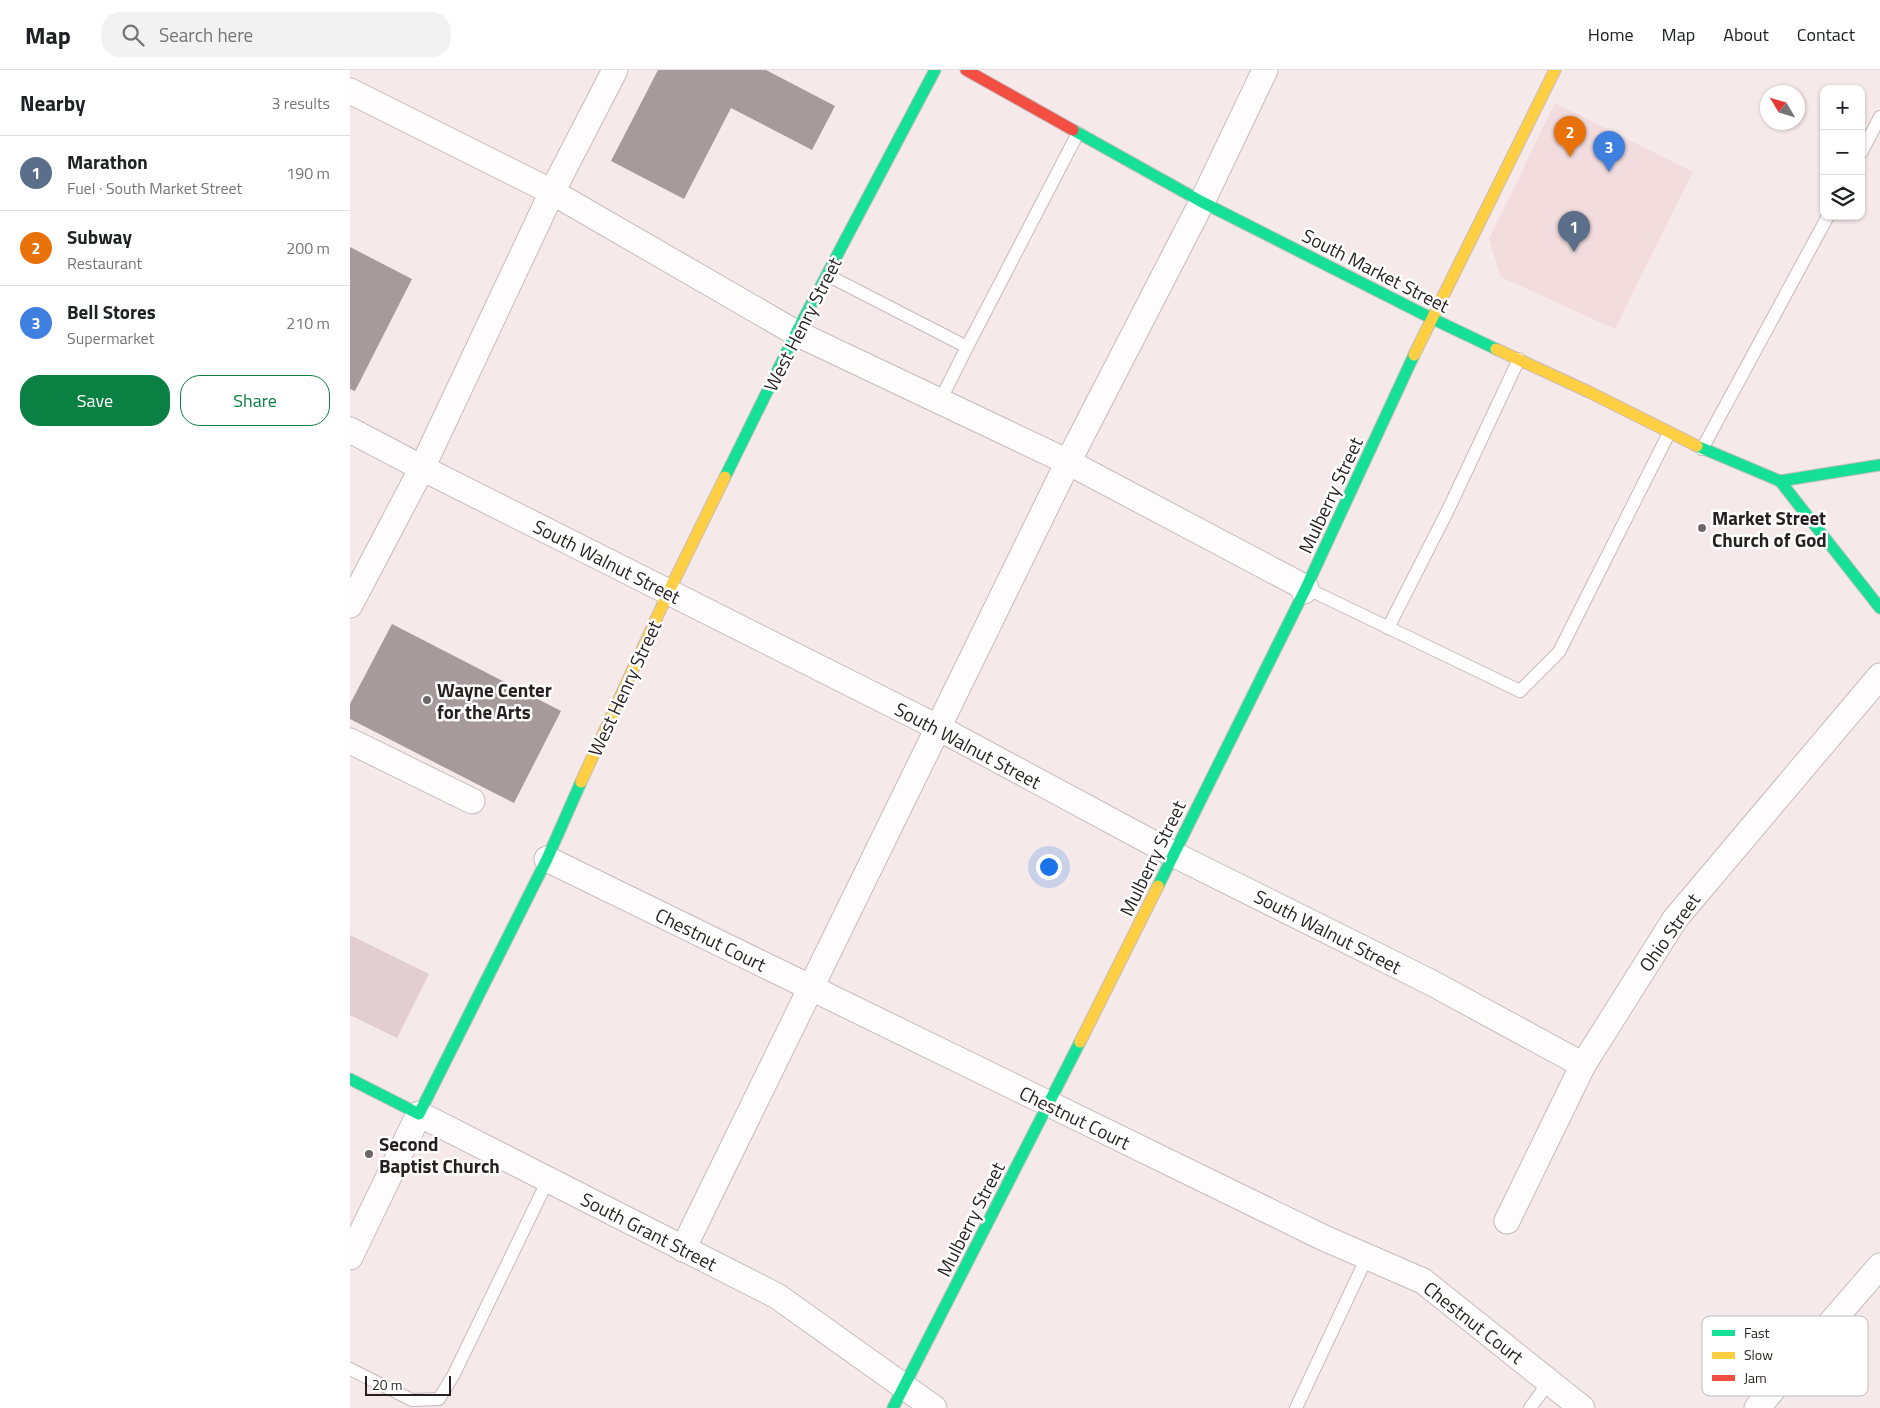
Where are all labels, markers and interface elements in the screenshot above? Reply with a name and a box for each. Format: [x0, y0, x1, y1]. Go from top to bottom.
search box [101, 12, 451, 57]
text: Map [25, 17, 71, 53]
text: Search here [159, 20, 253, 49]
icon: search [119, 21, 147, 49]
text: Home [1588, 21, 1634, 48]
text: Map [1662, 21, 1695, 48]
text: About [1723, 21, 1769, 48]
text: Contact [1797, 21, 1855, 48]
north arrow [1760, 85, 1805, 130]
map controls [1820, 85, 1865, 220]
button: + [1820, 85, 1865, 130]
text: Nearby [20, 87, 85, 119]
text: 3 results [271, 91, 330, 115]
pin: 2 [1554, 116, 1586, 157]
button: − [1820, 130, 1865, 175]
pin: 3 [1593, 131, 1625, 172]
text: Marathon [67, 147, 148, 176]
text: 1 [32, 161, 40, 185]
text: 190 m [286, 161, 330, 185]
button: layers [1820, 175, 1865, 220]
text: Fuel · South Market Street [67, 176, 242, 200]
pin: 1 [1558, 211, 1590, 252]
street label: South Market Street [1297, 220, 1455, 320]
text: Subway [67, 222, 132, 251]
text: 2 [32, 236, 40, 260]
text: 200 m [286, 236, 330, 260]
text: Restaurant [67, 251, 142, 275]
street label: West Henry Street [756, 252, 848, 396]
text: Bell Stores [67, 297, 156, 326]
text: 3 [32, 311, 40, 335]
text: 210 m [286, 311, 330, 335]
text: Supermarket [67, 326, 154, 350]
button: Save [20, 375, 170, 426]
button: Share [180, 375, 330, 426]
street label: Mulberry Street [1290, 432, 1370, 558]
place label: Market Street Church of God [1712, 503, 1827, 554]
street label: South Walnut Street [528, 511, 686, 611]
marker: Market Street Church of God [1696, 522, 1708, 534]
street label: West Henry Street [580, 615, 668, 761]
place label: Wayne Center for the Arts [437, 675, 552, 726]
marker: Wayne Center for the Arts [421, 694, 433, 706]
street label: South Walnut Street [890, 694, 1047, 796]
street label: Mulberry Street [1111, 795, 1193, 921]
your location [1036, 854, 1062, 880]
street label: South Walnut Street [1249, 881, 1407, 981]
street label: Ohio Street [1631, 887, 1707, 977]
street label: Chestnut Court [651, 900, 772, 979]
street label: Chestnut Court [1015, 1078, 1136, 1157]
place label: Second Baptist Church [379, 1129, 500, 1180]
marker: Second Baptist Church [363, 1148, 375, 1160]
street label: Mulberry Street [929, 1156, 1012, 1282]
street label: South Grant Street [576, 1184, 722, 1278]
street label: Chestnut Court [1418, 1274, 1531, 1371]
legend [1702, 1316, 1868, 1396]
text: Fast [1744, 1322, 1769, 1343]
text: Slow [1744, 1344, 1773, 1365]
text: Jam [1744, 1367, 1767, 1388]
scale bar [365, 1373, 451, 1396]
text: 20 m [372, 1374, 402, 1395]

